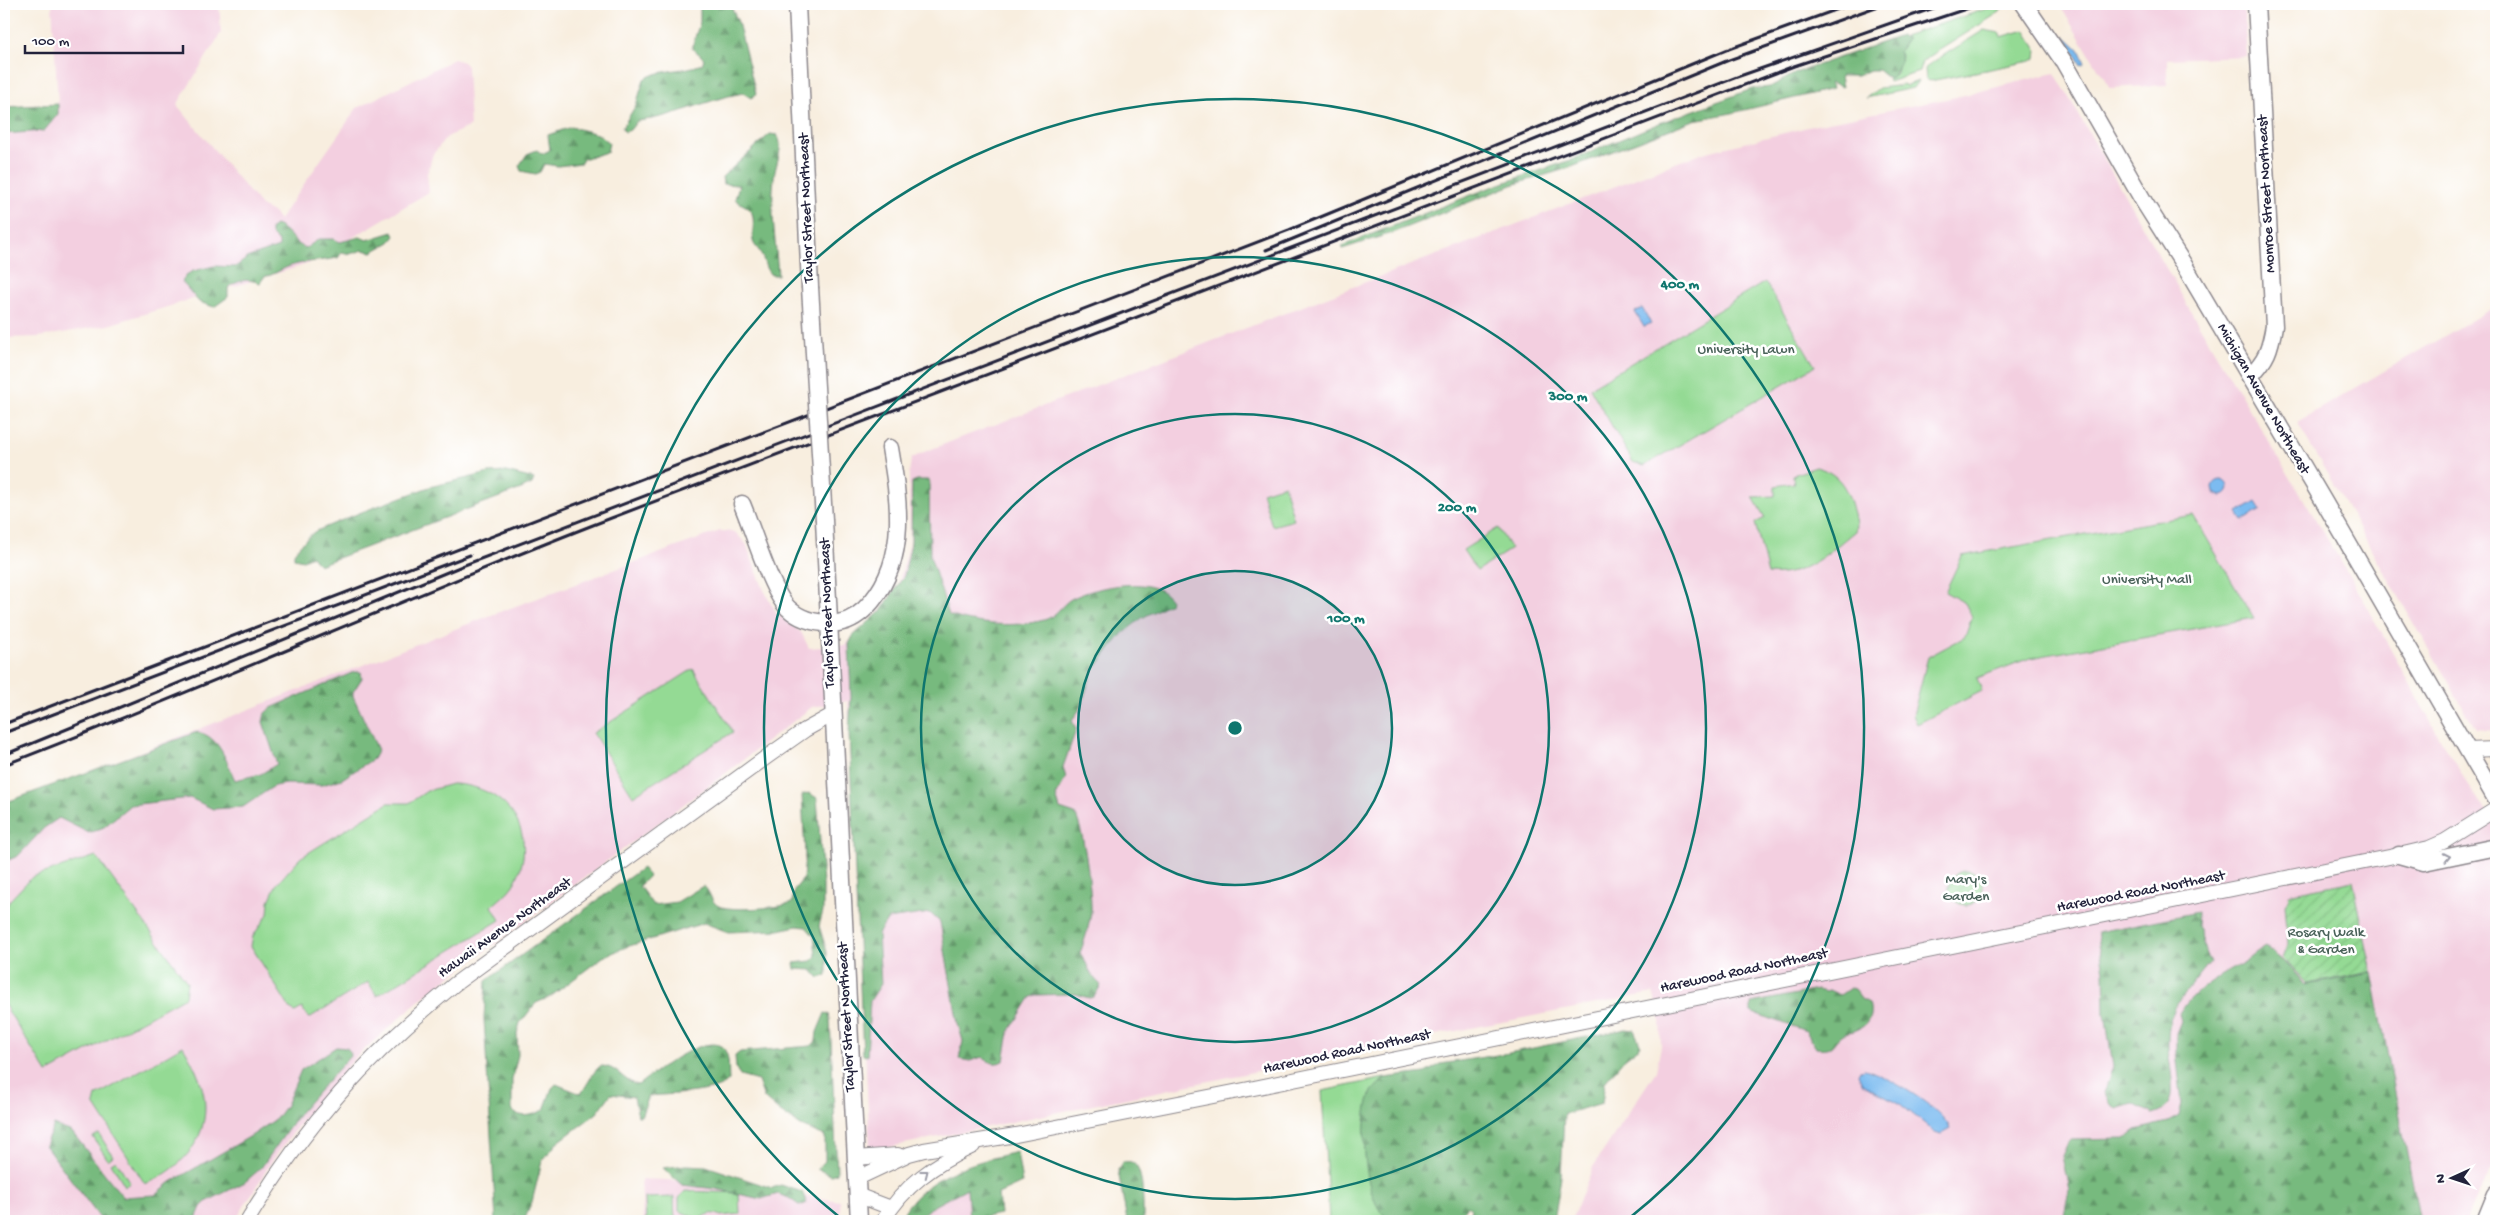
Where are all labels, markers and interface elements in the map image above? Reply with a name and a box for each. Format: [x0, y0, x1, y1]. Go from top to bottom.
scale bar [25, 22, 182, 54]
text: 100 m [31, 33, 70, 51]
street label: Monroe Street Northeast [2254, 113, 2280, 273]
street label: Taylor Street Northeast [795, 131, 819, 284]
text: 400 m [1660, 276, 1700, 294]
street label: Michigan Avenue Northeast [2212, 320, 2314, 479]
park label: University Lawn [1697, 341, 1795, 359]
text: 300 m [1547, 388, 1588, 406]
text: 200 m [1438, 499, 1477, 517]
street label: Taylor Street Northeast [816, 536, 840, 689]
park label: University Mall [2102, 571, 2192, 589]
text: 100 m [1326, 610, 1365, 628]
centre of rings [1226, 719, 1244, 737]
one-way arrow [2442, 853, 2451, 863]
street label: Harewood Road Northeast [2056, 867, 2228, 917]
park label: Mary's Garden [1943, 871, 1989, 906]
street label: Hawaii Avenue Northeast [435, 872, 577, 982]
park label: Rosary Walk & Garden [2288, 924, 2366, 959]
street label: Taylor Street Northeast [834, 940, 860, 1093]
street label: Harewood Road Northeast [1659, 944, 1831, 998]
street label: Harewood Road Northeast [1262, 1025, 1434, 1079]
north arrow [2428, 1152, 2478, 1202]
one-way arrow [919, 1170, 929, 1179]
text: N [2433, 1174, 2450, 1184]

